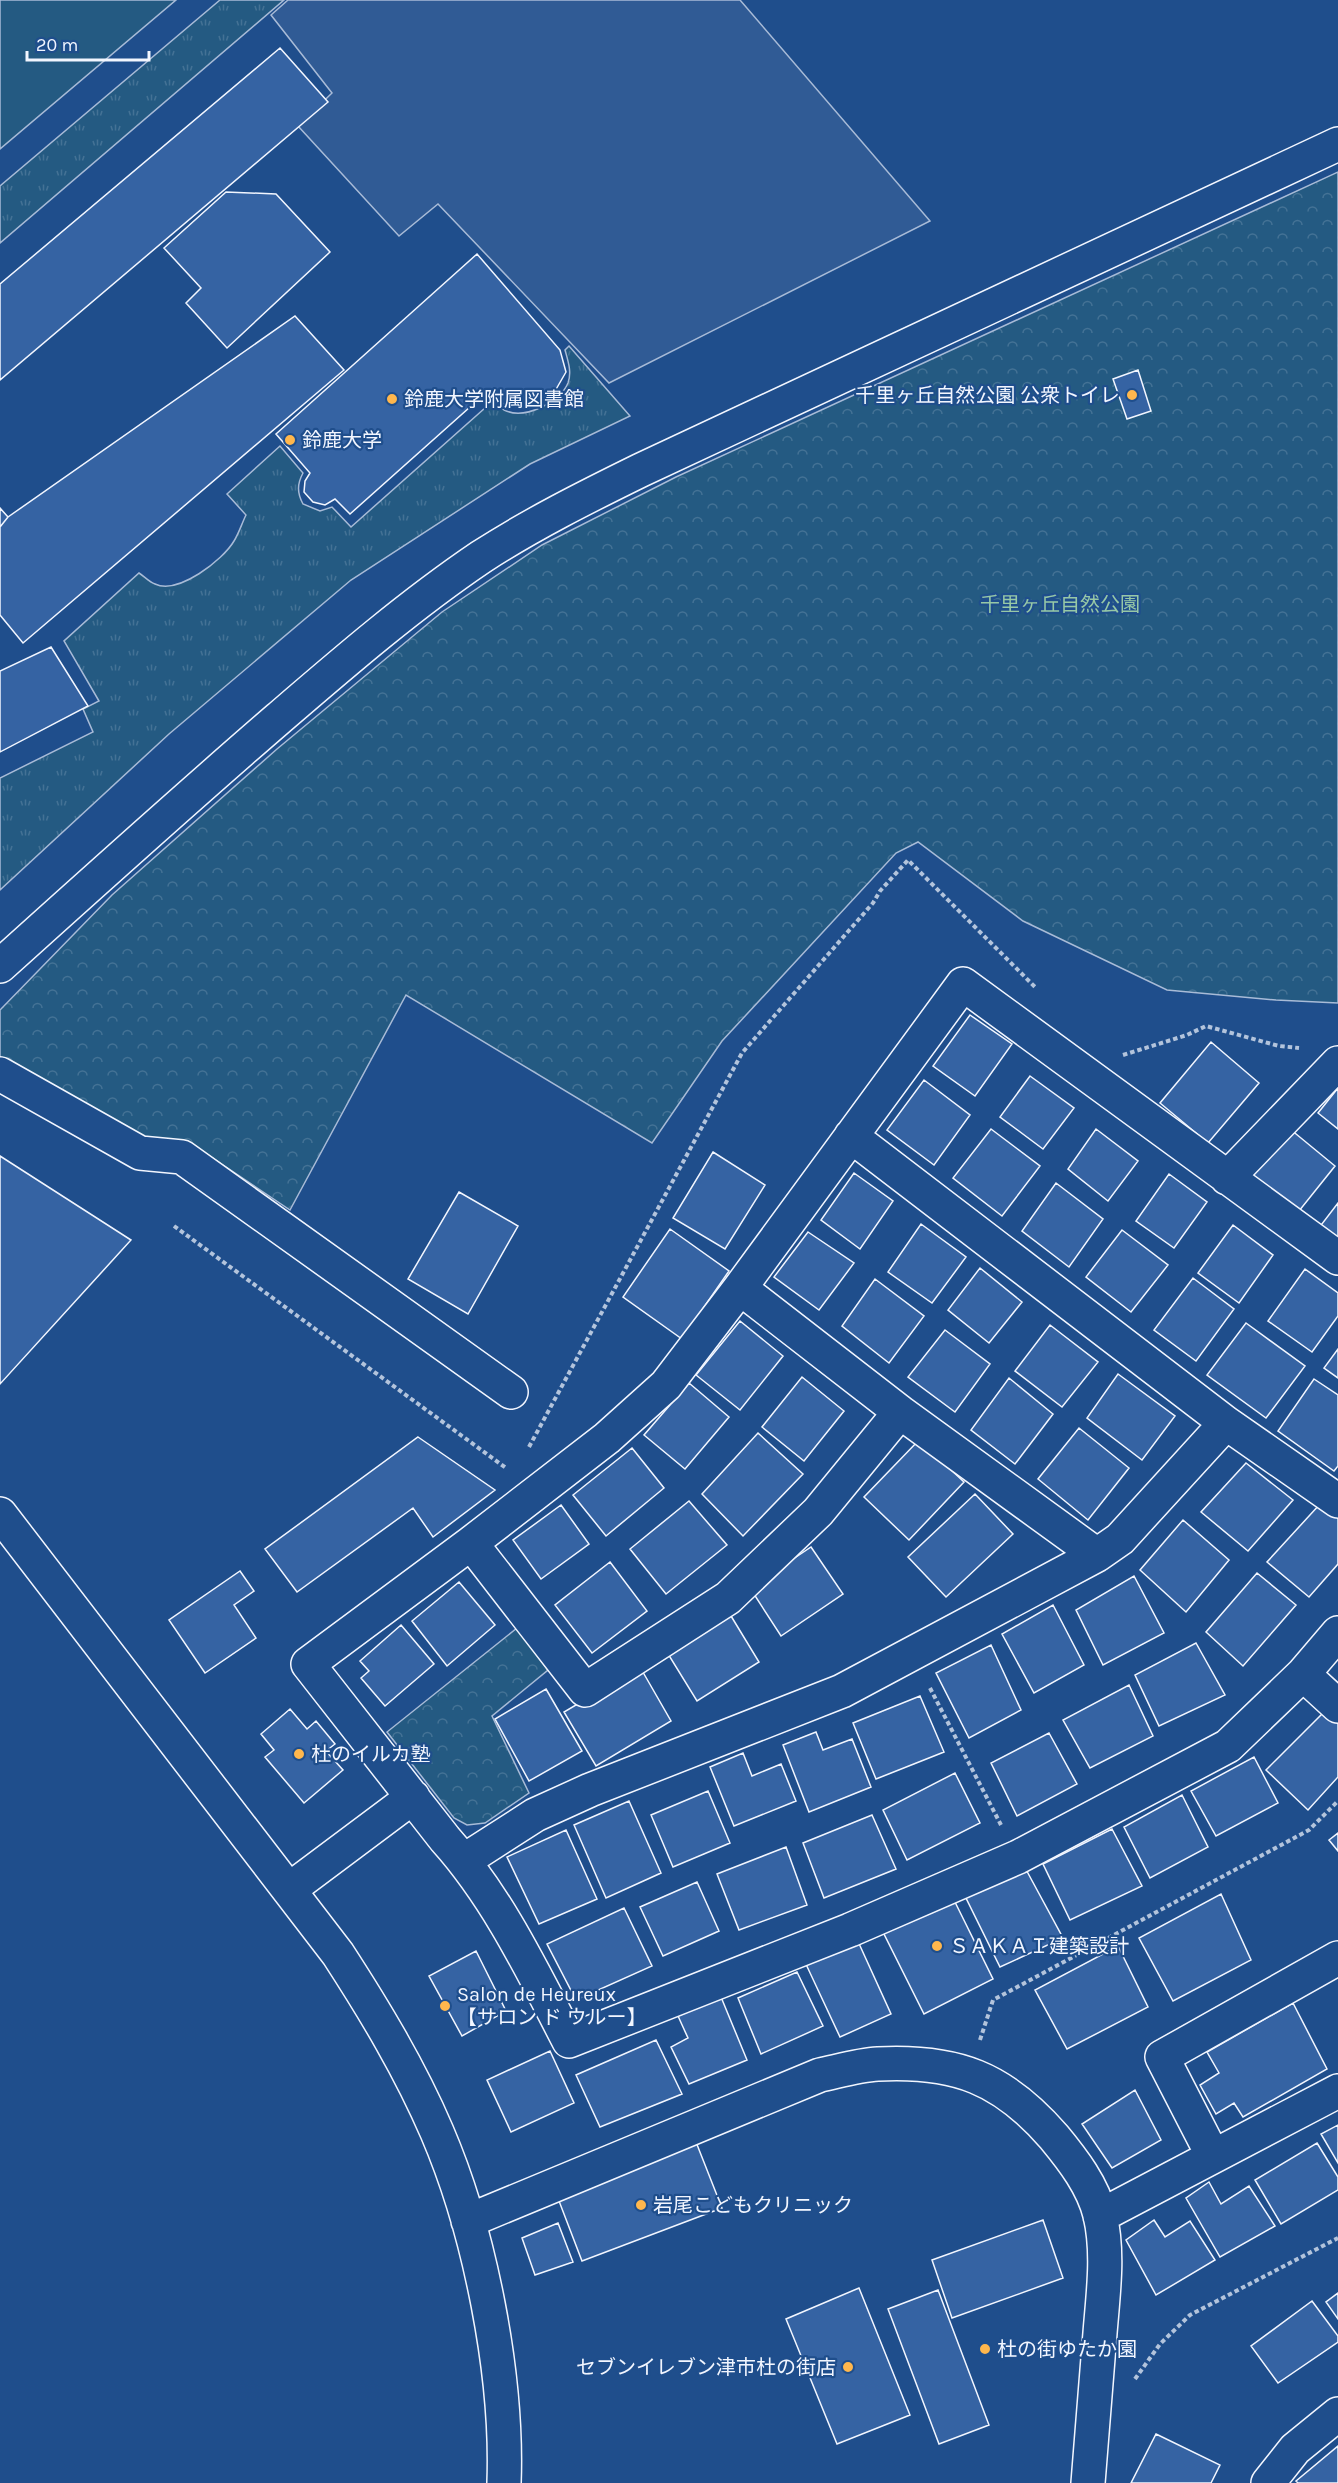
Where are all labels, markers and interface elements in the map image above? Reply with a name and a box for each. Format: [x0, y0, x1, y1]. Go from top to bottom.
scale bar [27, 24, 148, 62]
text: 20 m [36, 34, 78, 56]
place label: 千里ヶ丘自然公園 公衆トイレ [855, 384, 1120, 407]
place label: 鈴鹿大学附属図書館 [404, 388, 584, 411]
marker: 千里ヶ丘自然公園 公衆トイレ [1125, 388, 1139, 402]
marker: 鈴鹿大学附属図書館 [385, 392, 399, 406]
place label: 鈴鹿大学 [302, 429, 382, 452]
marker: 鈴鹿大学 [283, 433, 297, 447]
park label: 千里ヶ丘自然公園 [980, 593, 1140, 616]
place label: 杜のイルカ塾 [311, 1743, 430, 1766]
marker: 杜のイルカ塾 [292, 1747, 306, 1761]
place label: ＳＡＫＡＩ建築設計 [949, 1935, 1129, 1958]
marker: ＳＡＫＡＩ建築設計 [930, 1939, 944, 1953]
place label: Salon de Heureux 【サロン ド ウルー】 [457, 1983, 647, 2029]
marker: Salon de Heureux 【サロン ド ウルー】 [438, 1999, 452, 2013]
place label: 岩尾こどもクリニック [653, 2194, 853, 2217]
marker: 岩尾こどもクリニック [634, 2198, 648, 2212]
place label: 杜の街ゆたか園 [997, 2338, 1137, 2361]
marker: 杜の街ゆたか園 [978, 2342, 992, 2356]
place label: セブンイレブン津市杜の街店 [576, 2356, 836, 2379]
marker: セブンイレブン津市杜の街店 [841, 2360, 855, 2374]

